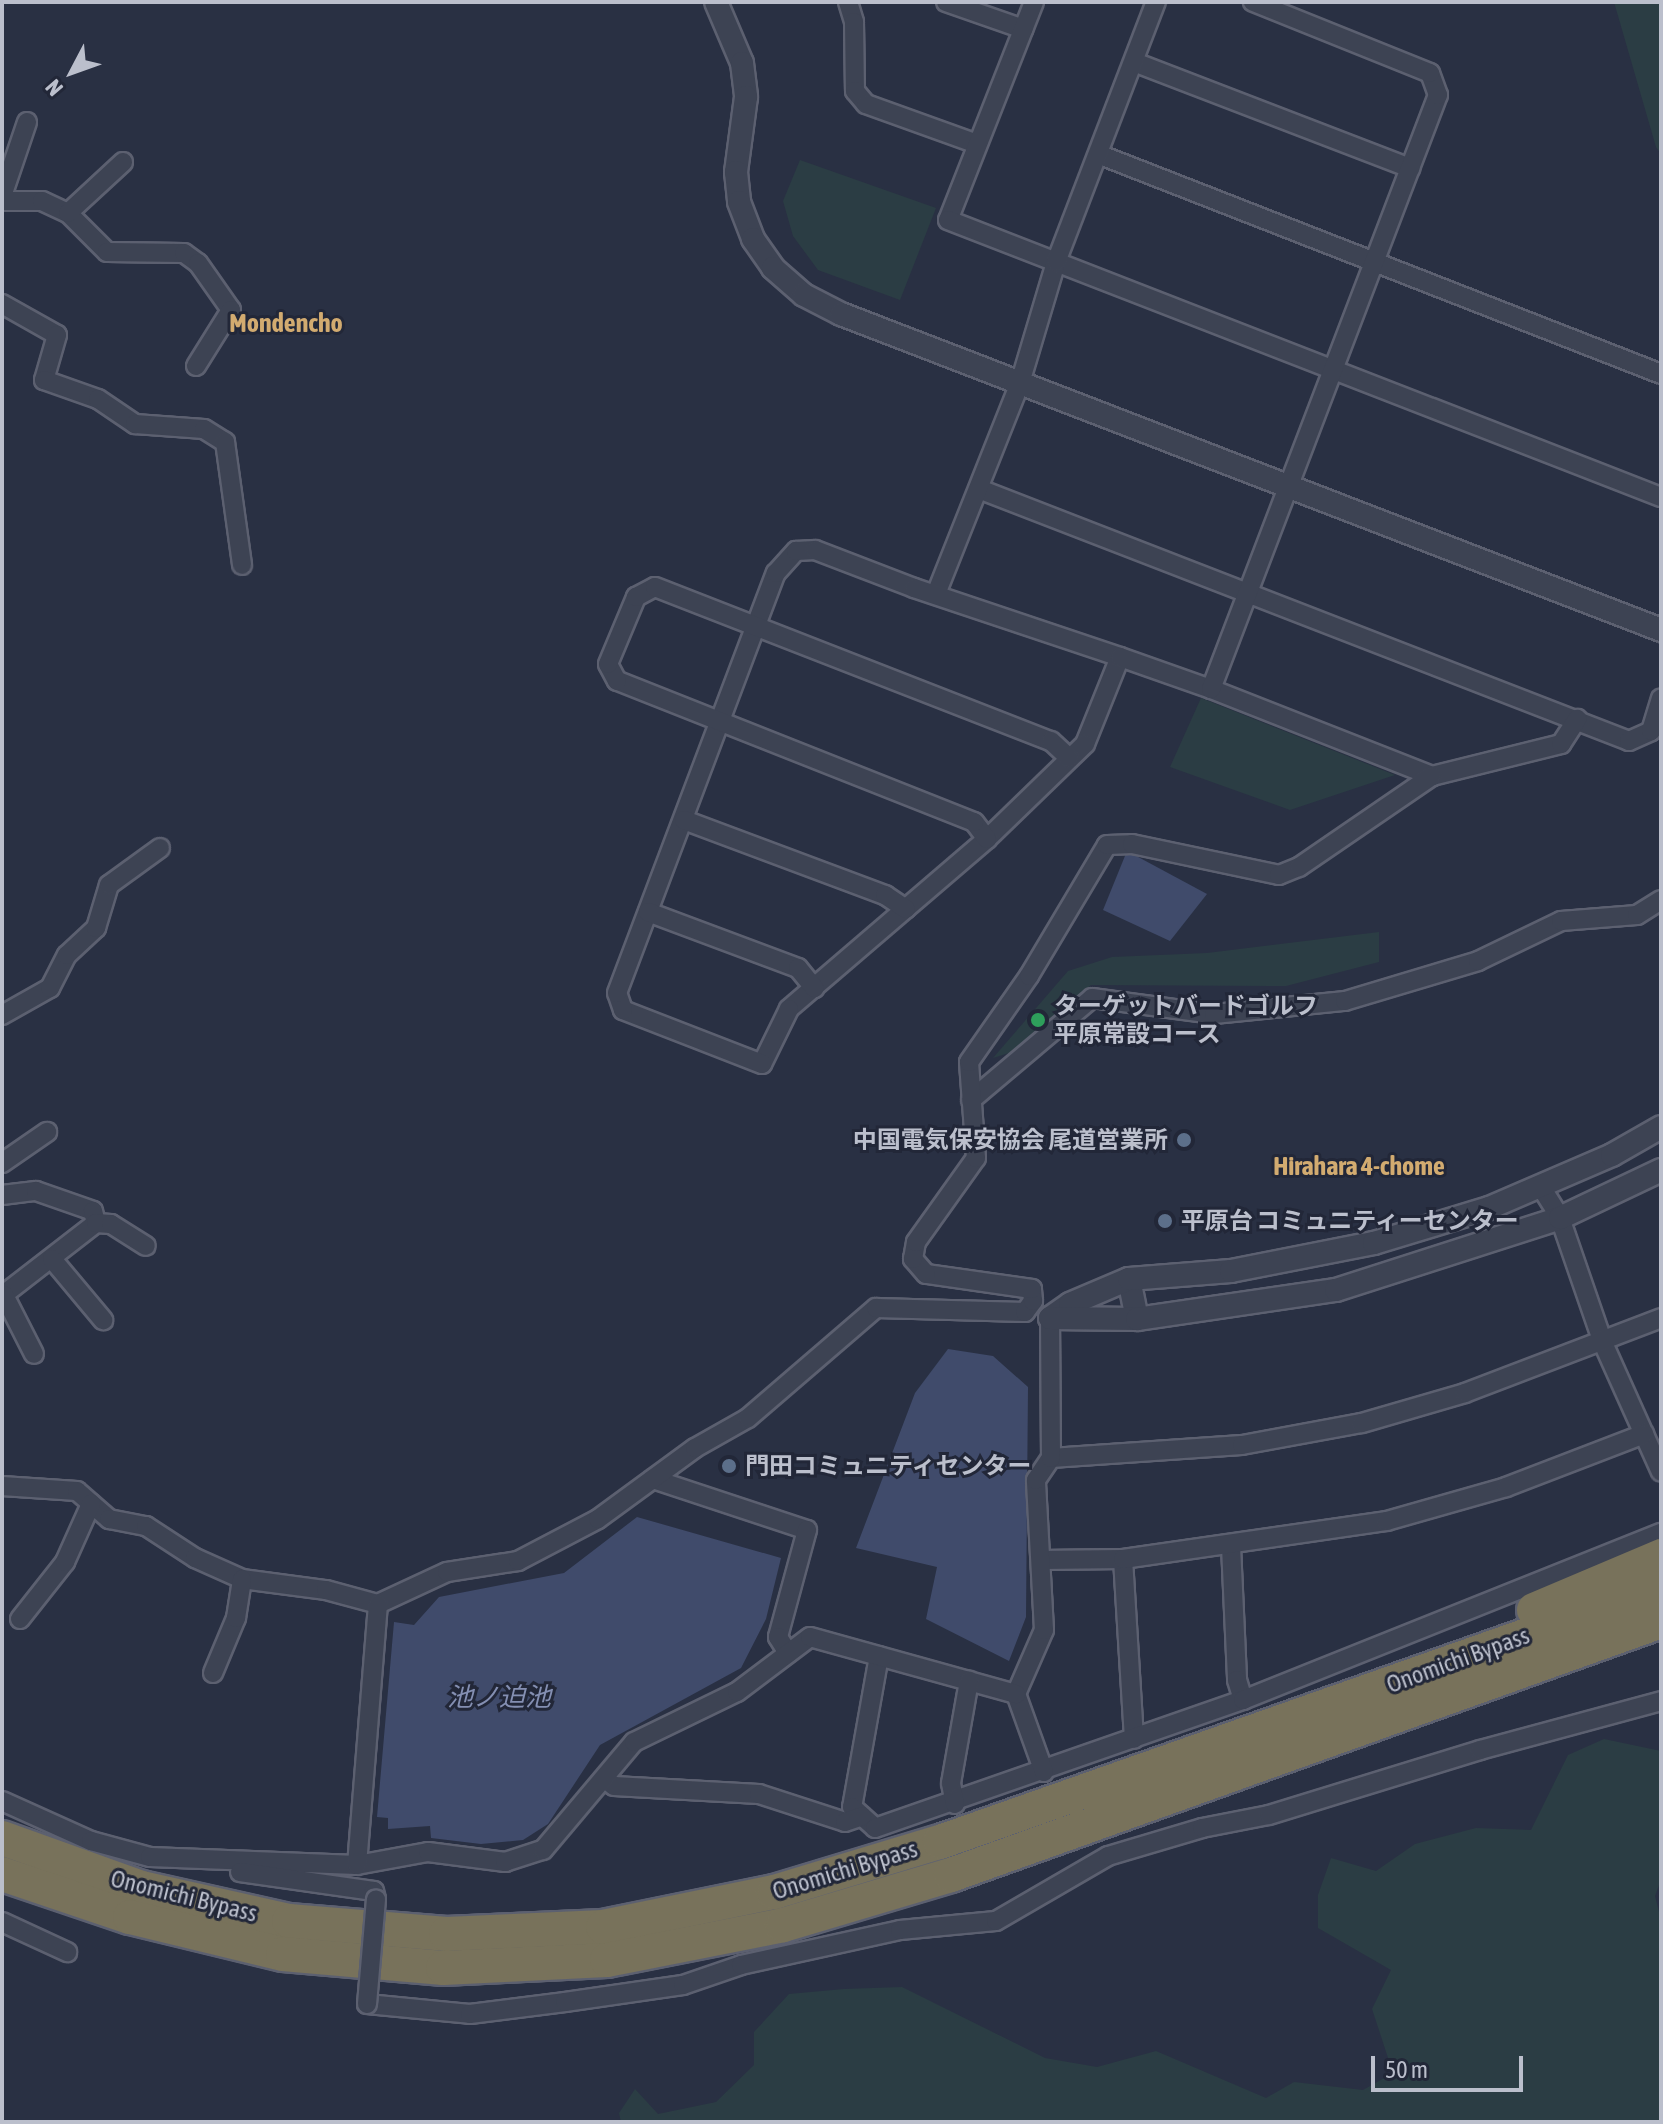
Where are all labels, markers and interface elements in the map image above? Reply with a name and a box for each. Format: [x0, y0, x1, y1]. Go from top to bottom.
north arrow [32, 32, 112, 112]
text: N [40, 74, 68, 101]
district label: Mondencho [229, 308, 343, 340]
place label: ターゲットバードゴルフ 平原常設コース [1054, 992, 1318, 1048]
marker: ターゲットバードゴルフ 平原常設コース [1029, 1011, 1047, 1029]
place label: 中国電気保安協会 尾道営業所 [853, 1126, 1168, 1154]
marker: 中国電気保安協会 尾道営業所 [1175, 1131, 1193, 1149]
district label: Hirahara 4-chome [1273, 1151, 1445, 1183]
place label: 平原台 コミュニティーセンター [1181, 1207, 1520, 1235]
marker: 平原台 コミュニティーセンター [1156, 1212, 1174, 1230]
place label: 門田コミュニティセンター [745, 1452, 1033, 1480]
marker: 門田コミュニティセンター [720, 1457, 738, 1475]
street label: Onomichi Bypass [1383, 1621, 1533, 1699]
water label: 池ノ迫池 [447, 1682, 551, 1714]
street label: Onomichi Bypass [769, 1834, 921, 1906]
street label: Onomichi Bypass [108, 1864, 260, 1928]
scale bar [1375, 2040, 1527, 2090]
text: 50 m [1385, 2056, 1428, 2083]

